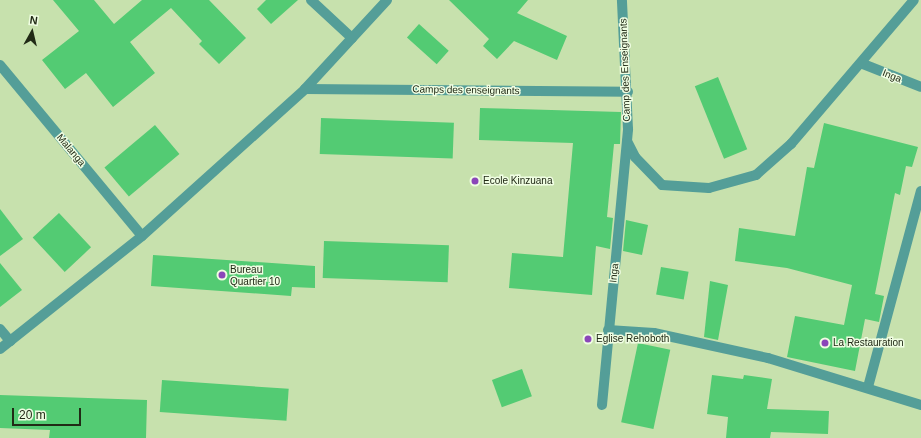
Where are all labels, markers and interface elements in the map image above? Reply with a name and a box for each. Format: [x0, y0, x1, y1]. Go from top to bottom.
north arrow [12, 12, 52, 52]
text: N [29, 14, 38, 27]
street label: Camp des Enseignants [617, 18, 633, 122]
street label: Inga [881, 67, 903, 85]
street label: Camps des enseignants [412, 83, 520, 97]
street label: Malanga [54, 131, 88, 169]
place label: Ecole Kinzuana [483, 175, 552, 187]
marker: Ecole Kinzuana [470, 176, 480, 186]
place label: Bureau Quartier 10 [230, 263, 280, 286]
street label: Inga [607, 263, 621, 283]
marker: Bureau Quartier 10 [217, 270, 227, 280]
place label: Eglise Rehoboth [596, 333, 669, 345]
marker: Eglise Rehoboth [583, 334, 593, 344]
place label: La Restauration [833, 337, 904, 349]
marker: La Restauration [820, 338, 830, 348]
scale bar [14, 400, 83, 426]
text: 20 m [19, 408, 46, 422]

